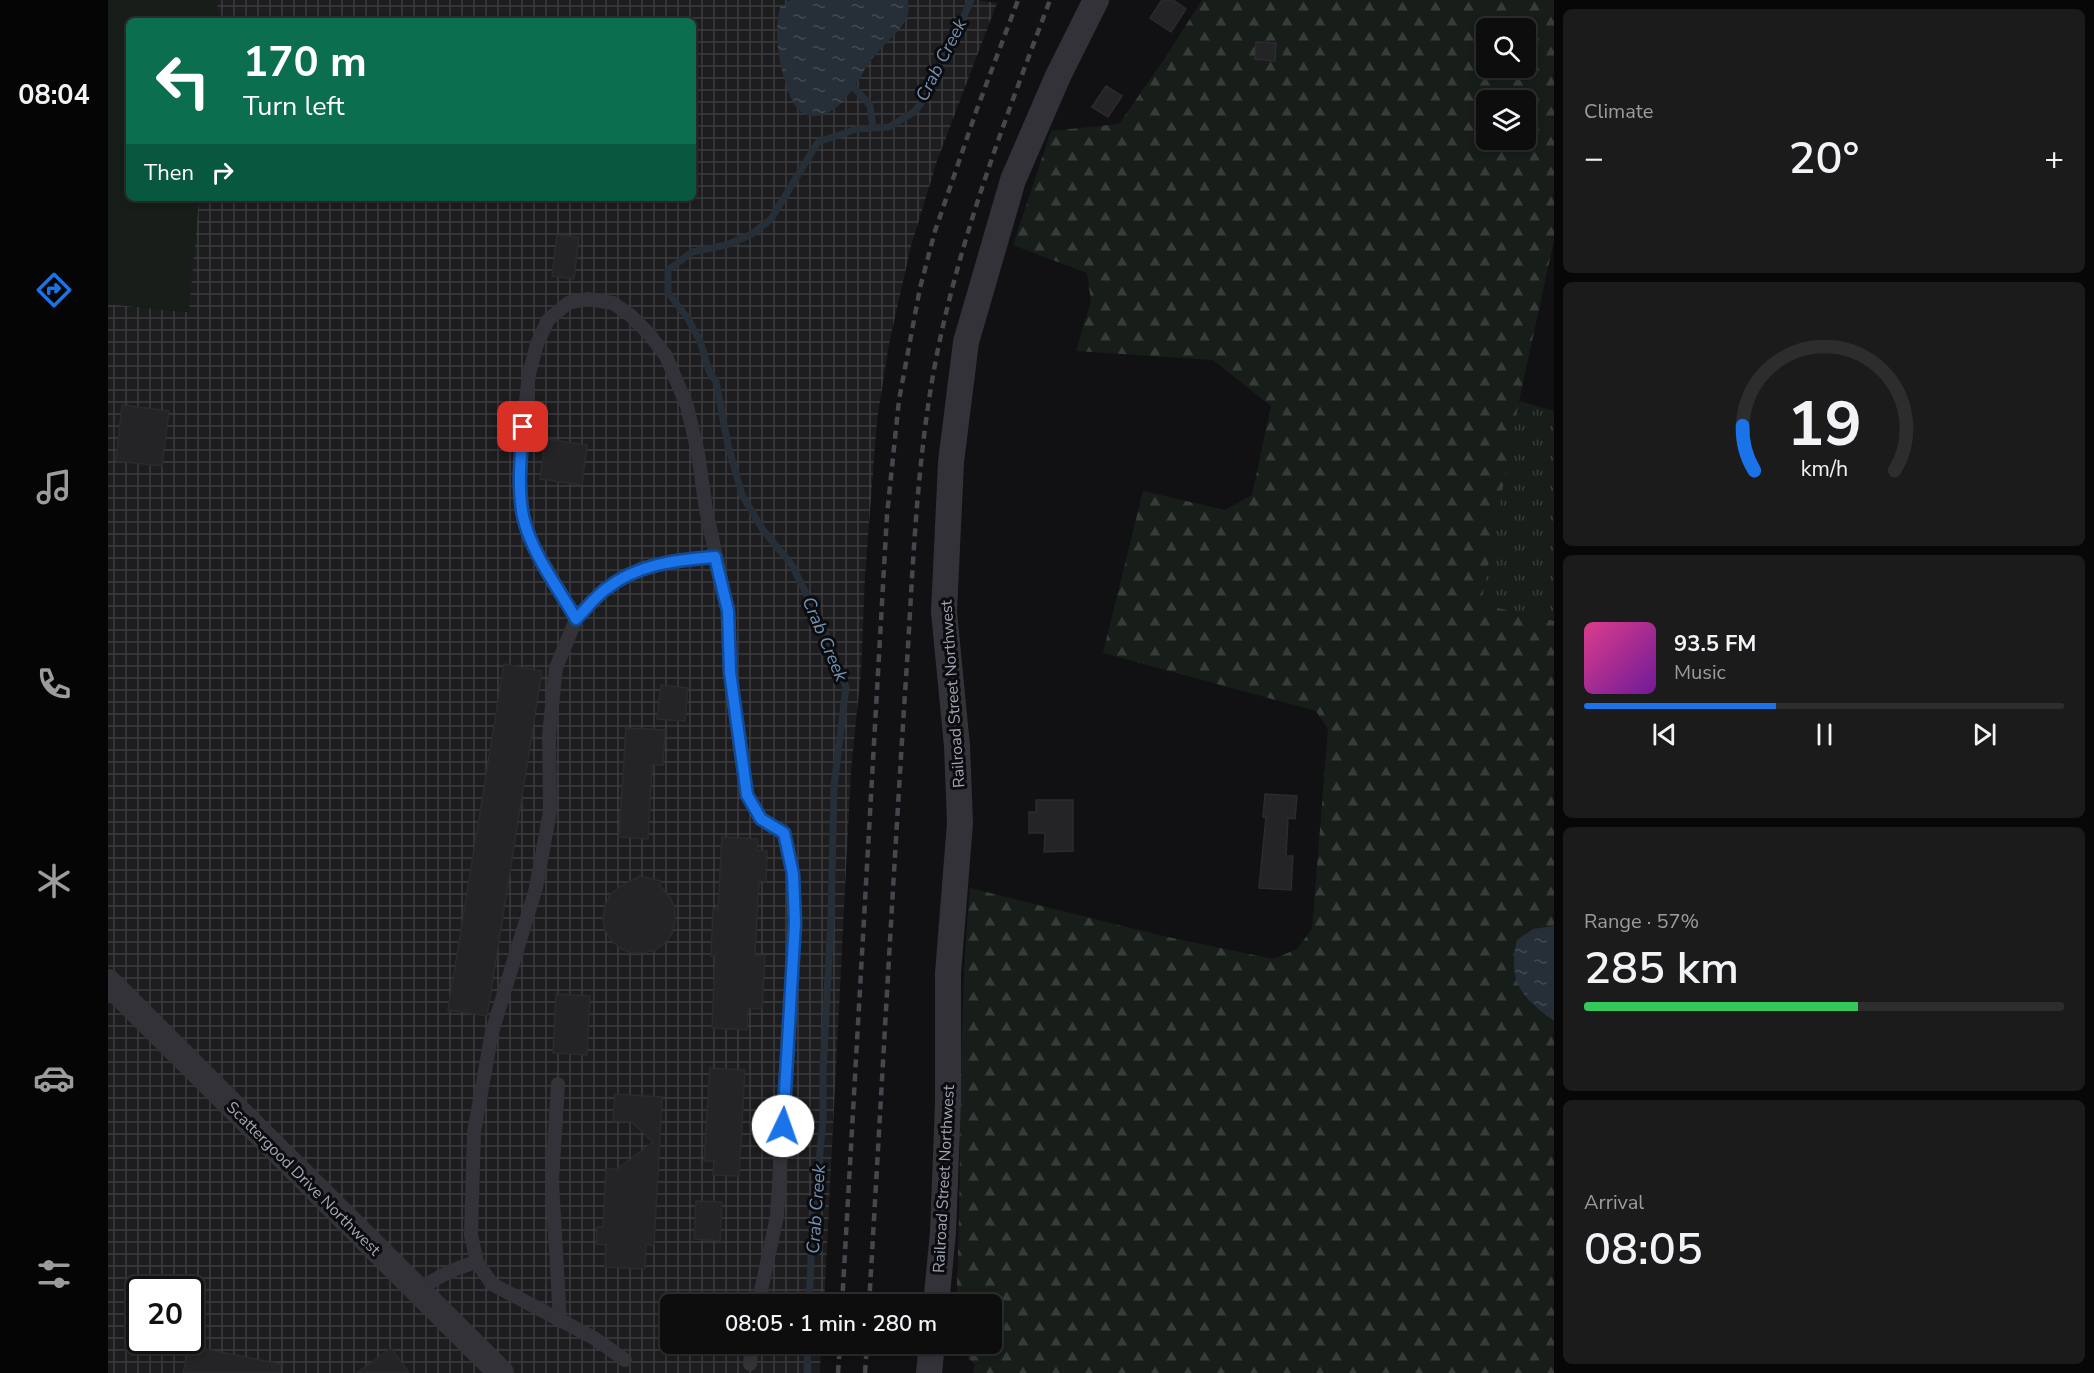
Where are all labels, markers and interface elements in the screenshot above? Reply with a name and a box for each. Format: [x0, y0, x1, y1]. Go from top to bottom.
water label: Crab Creek [910, 14, 973, 105]
map controls [1476, 18, 1536, 150]
button: search [1476, 18, 1536, 78]
text: 170 m [243, 34, 367, 91]
icon: left [144, 42, 222, 120]
text: 08:04 [18, 77, 90, 114]
text: Turn left [243, 88, 344, 125]
button: layers [1476, 90, 1536, 150]
text: Climate [1584, 98, 1653, 125]
text: 20° [1789, 128, 1859, 189]
text: − [1584, 136, 1604, 181]
text: + [2044, 136, 2064, 181]
icon: right [206, 156, 239, 189]
text: Then [144, 158, 194, 188]
icon: directions [33, 269, 75, 311]
text: 19 [1787, 382, 1861, 467]
pin [497, 401, 548, 452]
icon: arrive [506, 410, 539, 443]
text: km/h [1800, 454, 1848, 484]
icon: music [33, 466, 75, 508]
water label: Crab Creek [796, 593, 854, 686]
street label: Railroad Street Northwest [935, 599, 971, 789]
text: 93.5 FM [1674, 629, 1756, 659]
text: Music [1674, 659, 1726, 686]
icon: phone [33, 663, 75, 705]
icon: previous [1648, 718, 1681, 751]
icon: pause [1808, 718, 1841, 751]
icon: next [1968, 718, 2001, 751]
icon: climate [33, 860, 75, 902]
text: Range · 57% [1584, 908, 1699, 935]
text: 285 km [1584, 938, 1739, 999]
icon: car [33, 1057, 75, 1099]
street label: Railroad Street Northwest [928, 1084, 960, 1274]
position arrow [751, 1094, 815, 1158]
street label: Scattergood Drive Northwest [221, 1097, 386, 1261]
water label: Crab Creek [801, 1162, 831, 1255]
text: Arrival [1584, 1189, 1644, 1216]
text: 08:05 [1584, 1219, 1703, 1280]
icon: filters [33, 1253, 75, 1295]
speed limit sign: 20 [126, 1276, 204, 1354]
text: 08:05 · 1 min · 280 m [725, 1309, 937, 1339]

